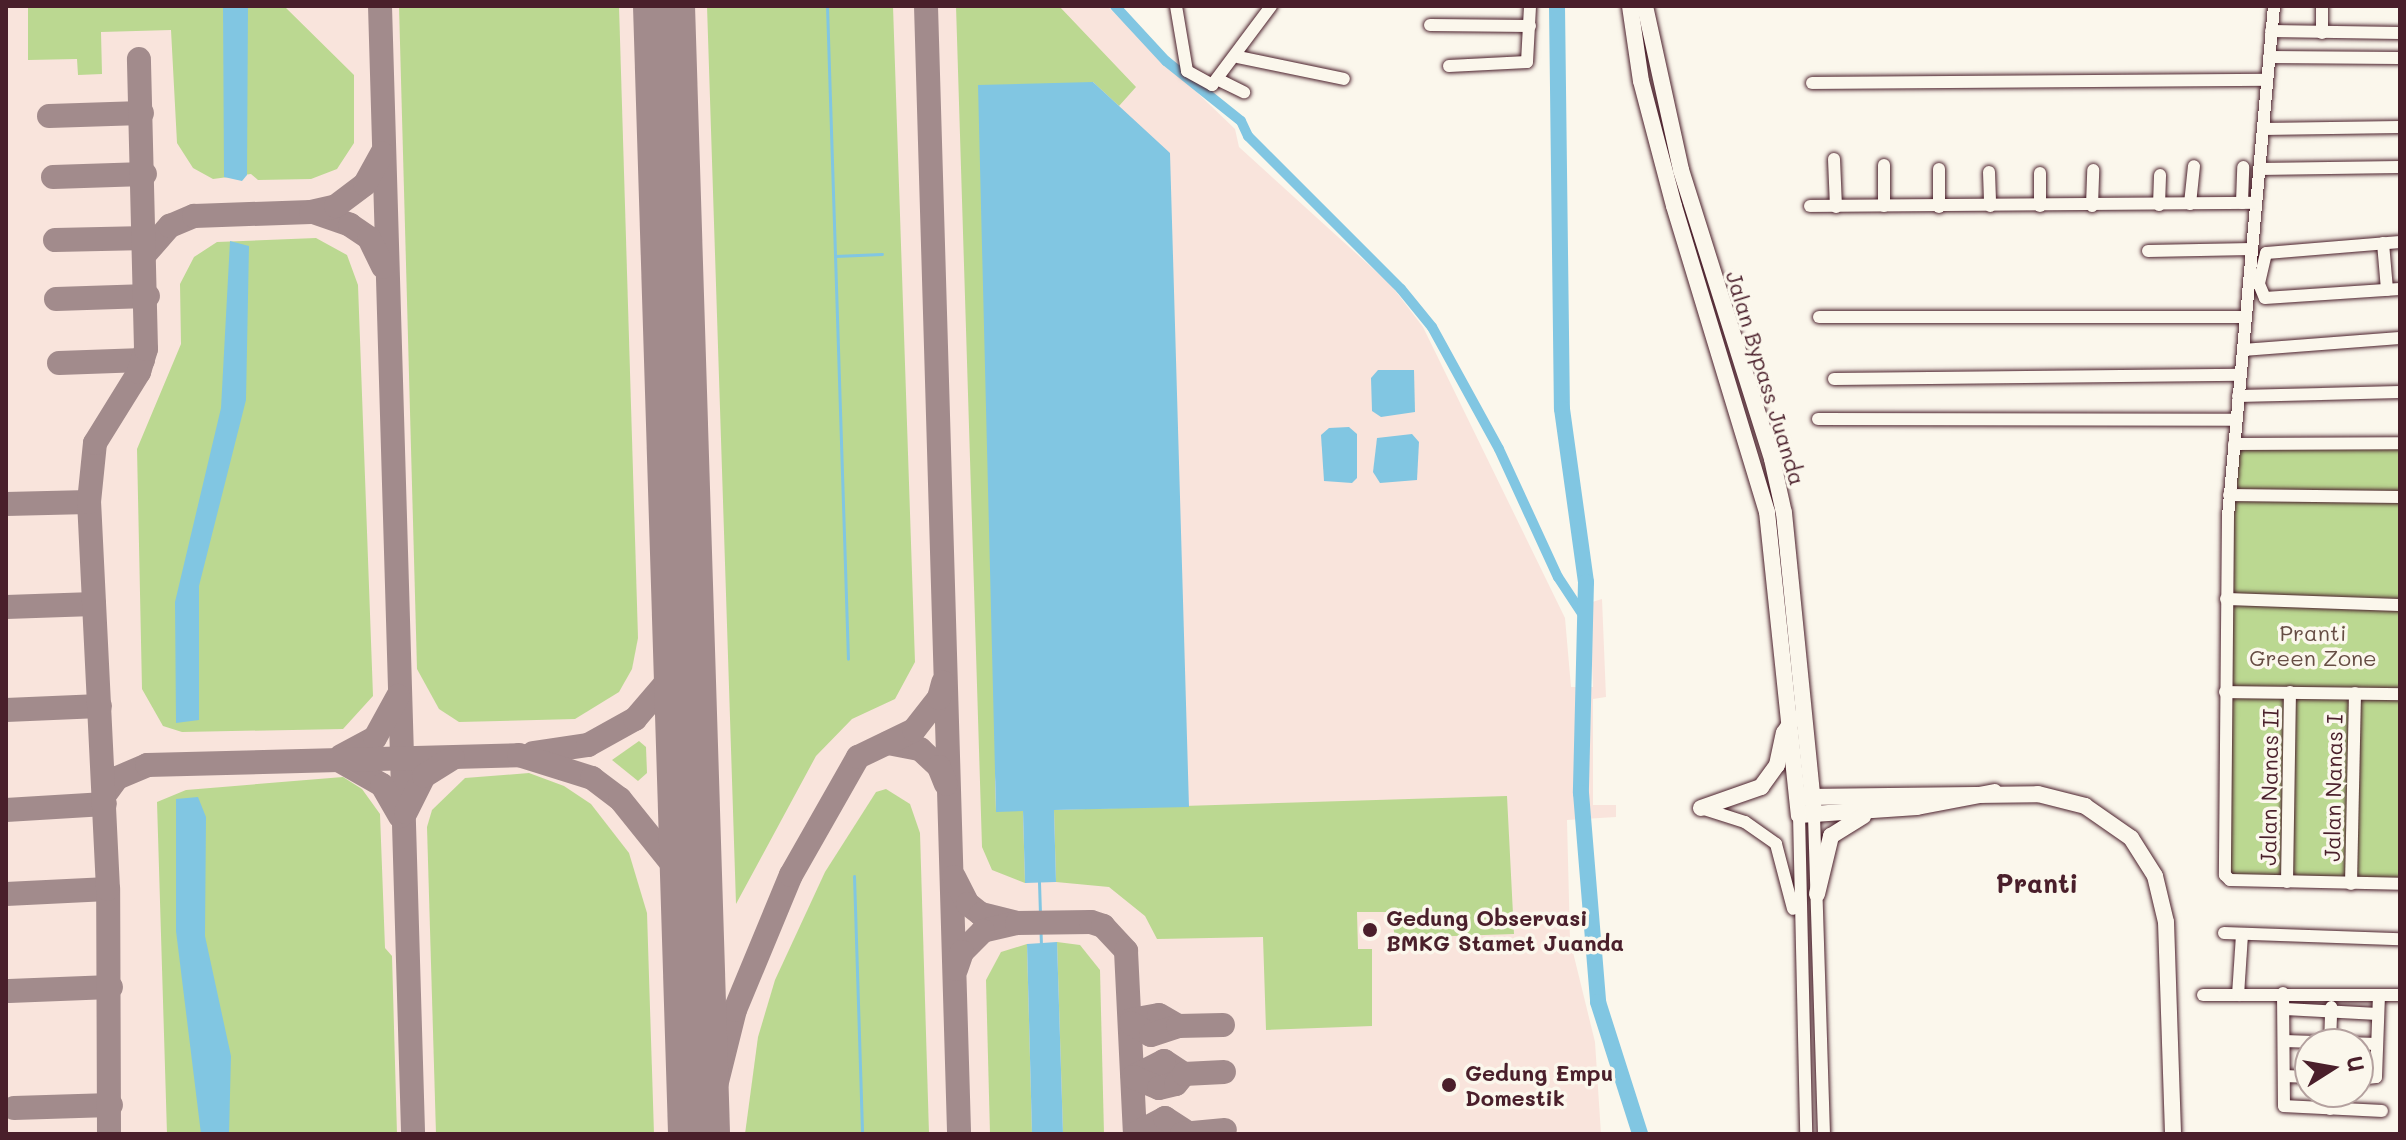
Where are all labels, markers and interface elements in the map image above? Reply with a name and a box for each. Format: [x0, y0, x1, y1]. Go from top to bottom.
street label: Jalan Bypass Juanda [1721, 268, 1811, 488]
park label: Pranti Green Zone [2249, 619, 2377, 670]
street label: Jalan Nanas II [2254, 708, 2284, 866]
street label: Jalan Nanas I [2319, 714, 2347, 862]
district label: Pranti [1996, 868, 2078, 900]
place label: Gedung Observasi BMKG Stamet Juanda [1386, 904, 1624, 956]
marker: Gedung Observasi BMKG Stamet Juanda [1361, 921, 1379, 939]
north arrow [2294, 1028, 2374, 1108]
text: U [2340, 1053, 2372, 1074]
place label: Gedung Empu Domestik [1465, 1059, 1613, 1110]
marker: Gedung Empu Domestik [1440, 1076, 1458, 1094]

